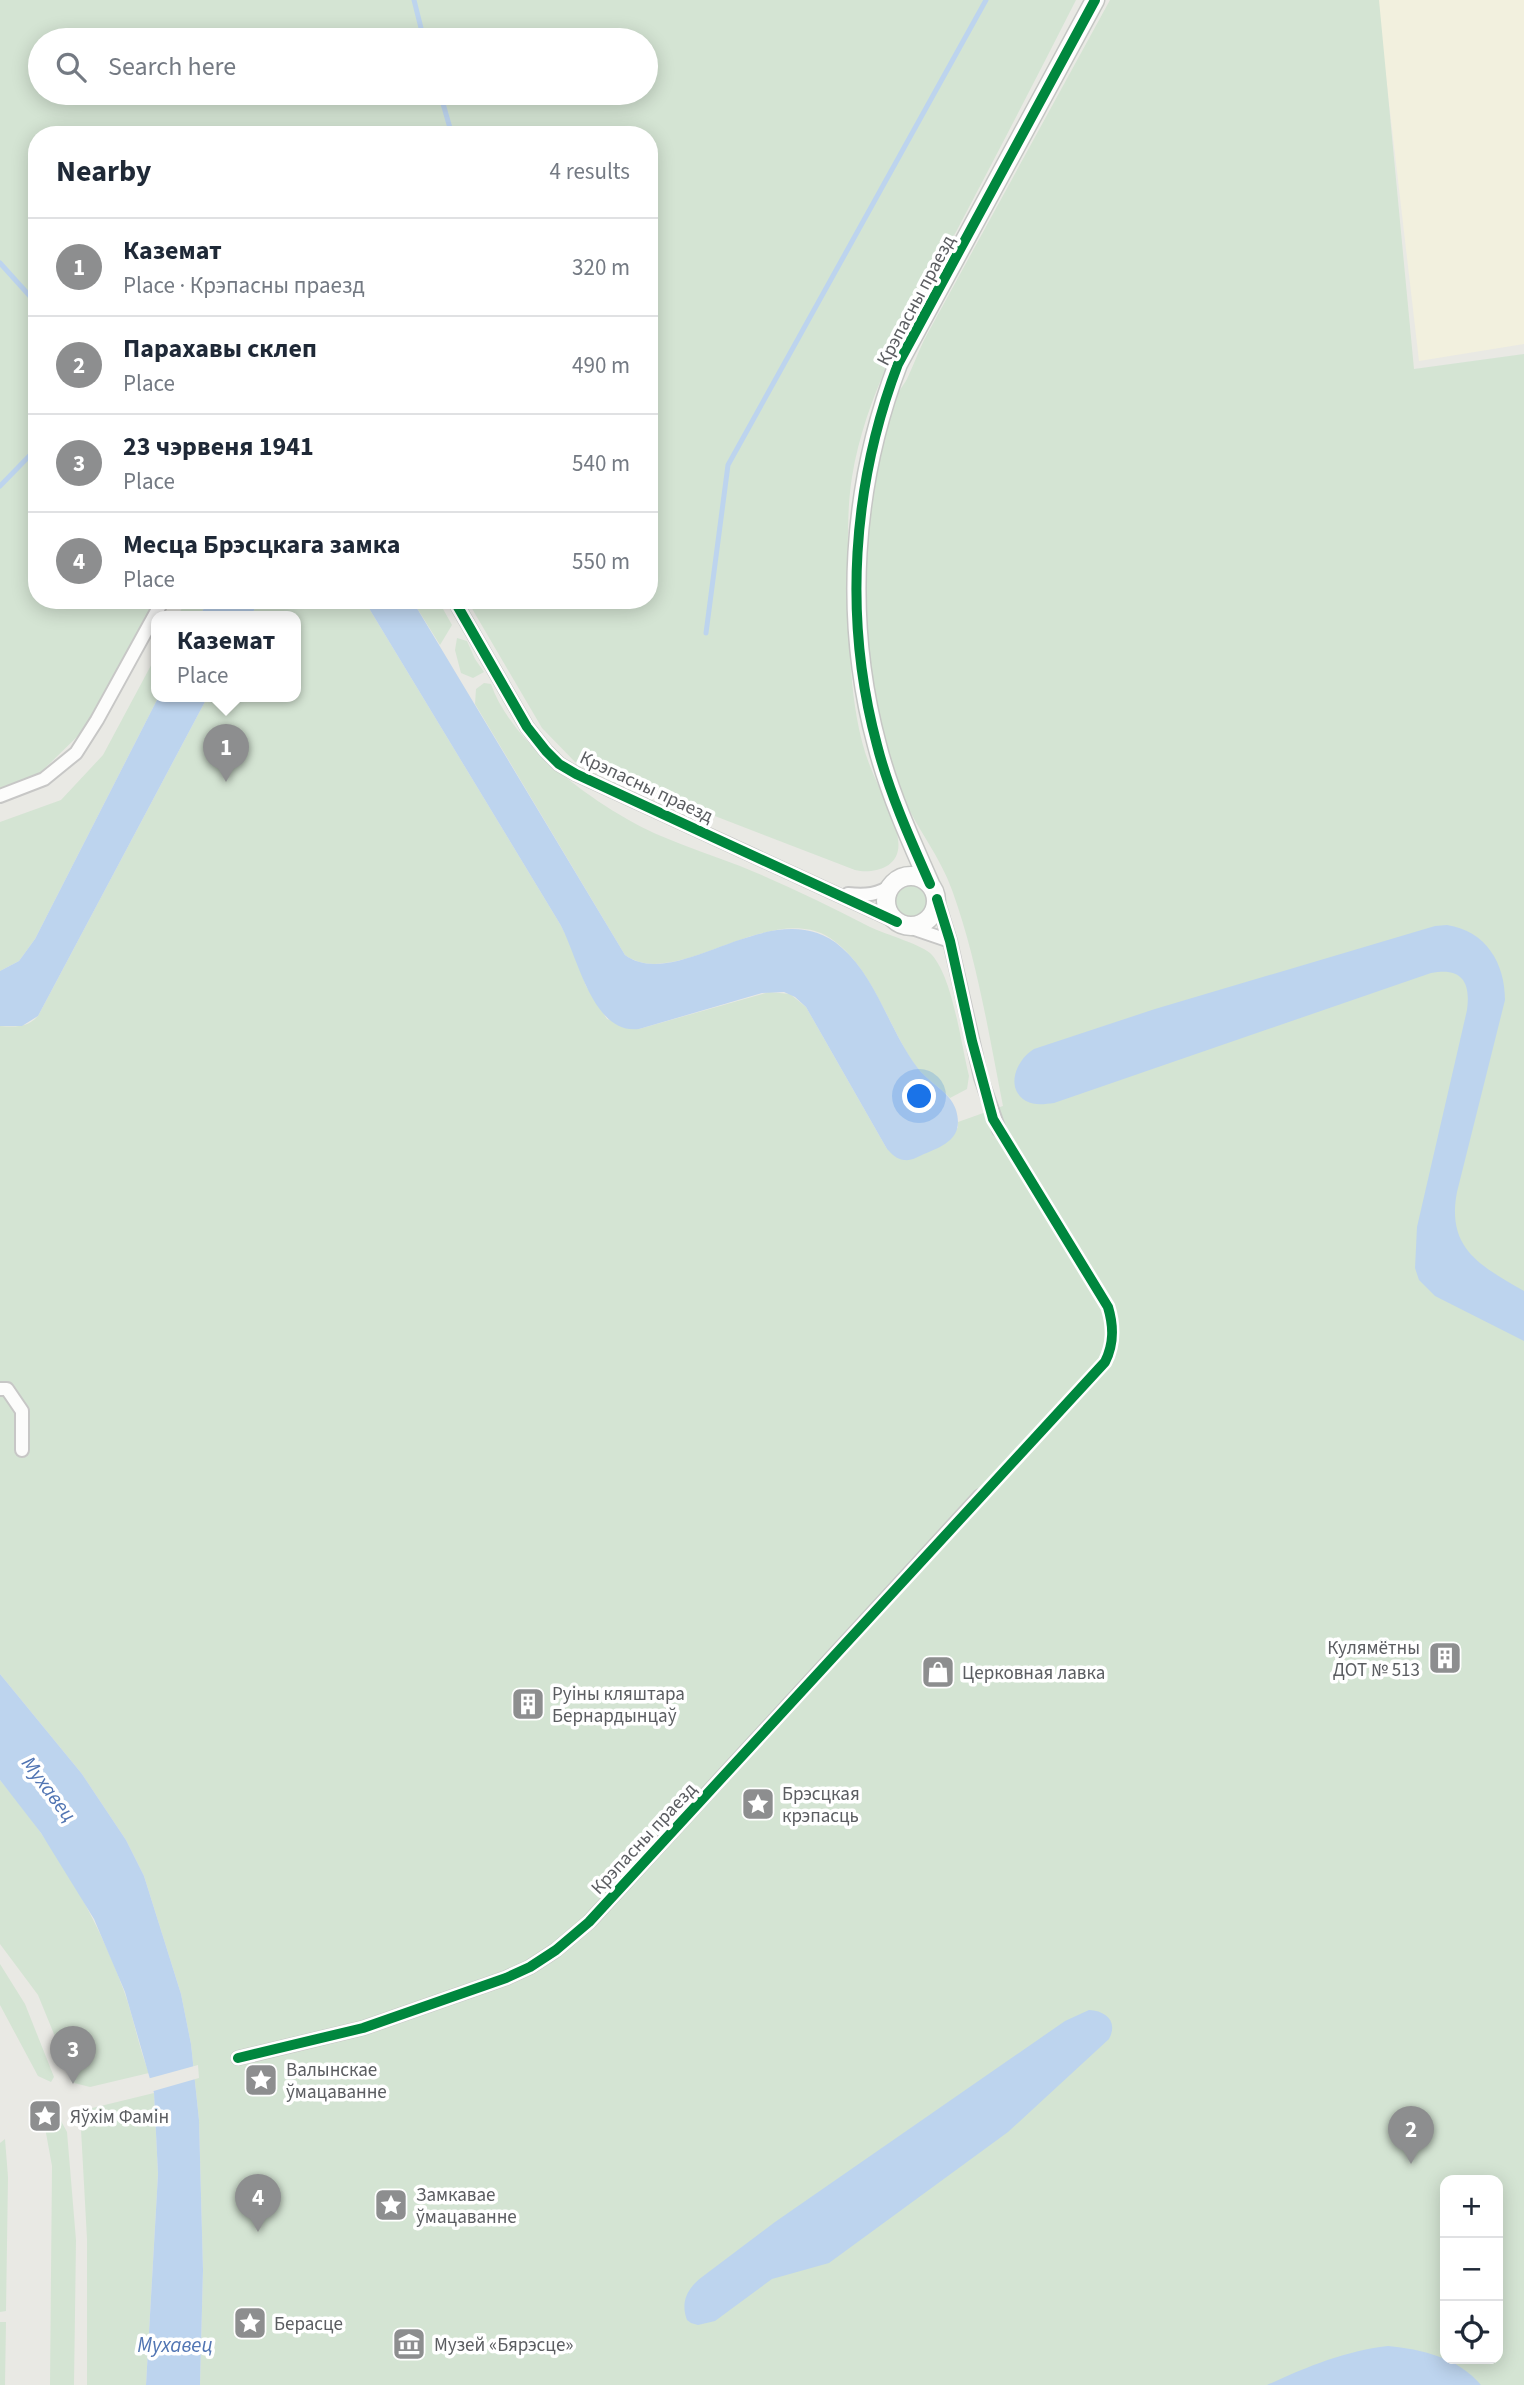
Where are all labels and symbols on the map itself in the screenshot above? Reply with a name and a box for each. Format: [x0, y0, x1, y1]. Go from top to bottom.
street label: Крэпасны праезд [871, 231, 962, 371]
pin: 1 [203, 724, 249, 782]
street label: Крэпасны праезд [575, 745, 718, 830]
your location [902, 1079, 936, 1113]
place label: Кулямётны ДОТ № 513 [1327, 1635, 1420, 1684]
building icon: Кулямётны ДОТ № 513 [1426, 1639, 1464, 1677]
shop icon: Церковная лавка [919, 1653, 957, 1691]
place label: Церковная лавка [962, 1660, 1105, 1687]
place label: Руіны кляштара Бернардынцаў [552, 1681, 685, 1730]
building icon: Руіны кляштара Бернардынцаў [509, 1685, 547, 1723]
water label: Мухавец [14, 1750, 84, 1828]
street label: Крэпасны праезд [585, 1777, 703, 1901]
place label: Брэсцкая крэпасць [782, 1781, 860, 1830]
place icon: Брэсцкая крэпасць [739, 1785, 777, 1823]
pin: 3 [50, 2026, 96, 2084]
place label: Валынскае ўмацаванне [286, 2057, 387, 2106]
place icon: Валынскае ўмацаванне [242, 2061, 280, 2099]
place icon: Яўхім Фамін [26, 2097, 64, 2135]
place label: Яўхім Фамін [70, 2104, 169, 2131]
pin: 2 [1388, 2106, 1434, 2164]
pin: 4 [235, 2174, 281, 2232]
place label: Замкавае ўмацаванне [416, 2182, 517, 2231]
place icon: Замкавае ўмацаванне [372, 2186, 410, 2224]
place icon: Берасце [231, 2304, 269, 2342]
place label: Берасце [274, 2311, 343, 2338]
museum icon: Музей «Бярэсце» [390, 2325, 428, 2363]
water label: Мухавец [137, 2330, 213, 2360]
place label: Музей «Бярэсце» [434, 2332, 573, 2359]

